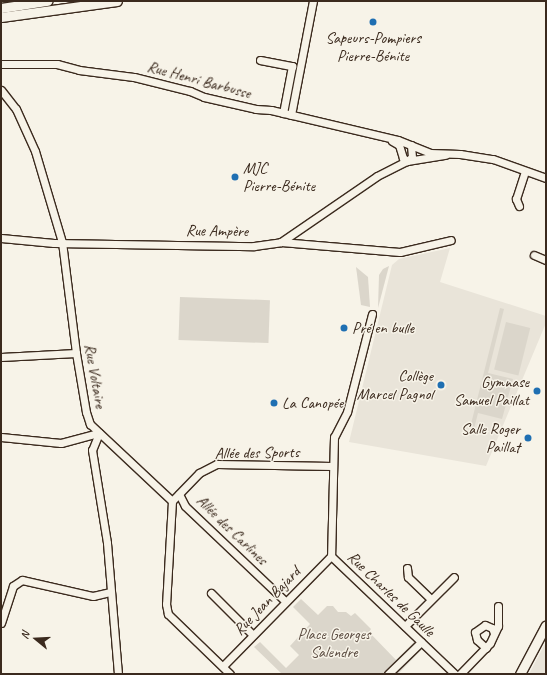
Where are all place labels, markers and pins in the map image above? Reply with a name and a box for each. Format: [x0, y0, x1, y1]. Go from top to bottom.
marker: Sapeurs-Pompiers Pierre-Bénite [368, 17, 378, 27]
place label: Sapeurs-Pompiers Pierre-Bénite [325, 28, 421, 66]
place label: MJC Pierre-Bénite [243, 158, 315, 196]
marker: MJC Pierre-Bénite [230, 172, 240, 182]
place label: Pré en bulle [352, 318, 414, 338]
marker: Pré en bulle [339, 323, 349, 333]
place label: Collège Marcel Pagnol [356, 366, 433, 404]
place label: Gymnase Samuel Paillat [454, 372, 529, 410]
marker: Collège Marcel Pagnol [436, 380, 446, 390]
marker: Gymnase Samuel Paillat [532, 386, 542, 396]
place label: La Canopée [282, 393, 344, 413]
marker: La Canopée [269, 398, 279, 408]
place label: Salle Roger Paillat [460, 419, 520, 457]
marker: Salle Roger Paillat [523, 433, 533, 443]

